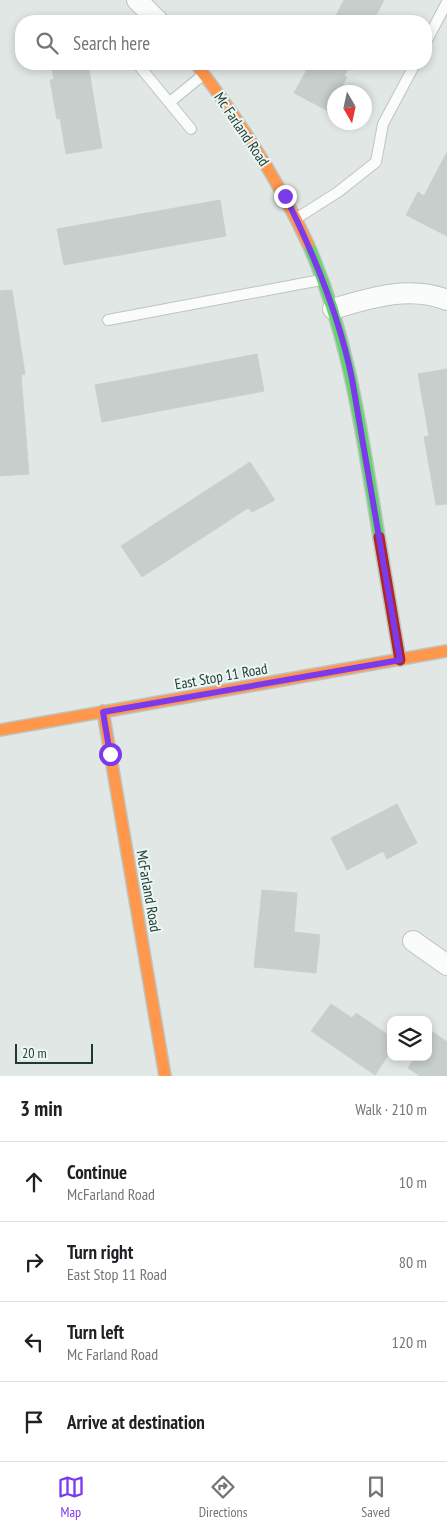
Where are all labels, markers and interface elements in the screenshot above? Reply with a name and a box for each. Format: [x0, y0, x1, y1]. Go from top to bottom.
search box [15, 15, 432, 70]
icon: search [33, 29, 61, 57]
text: Search here [73, 31, 150, 55]
north arrow [327, 85, 372, 130]
street label: Mc Farland Road [210, 88, 274, 170]
route end [274, 185, 297, 208]
street label: East Stop 11 Road [173, 659, 269, 693]
route start [99, 743, 122, 766]
street label: McFarland Road [132, 849, 166, 933]
map controls [387, 1016, 432, 1061]
button: layers [387, 1016, 432, 1061]
scale bar [15, 1041, 92, 1064]
text: 20 m [22, 1044, 47, 1062]
text: 3 min [20, 1095, 62, 1122]
text: Walk · 210 m [355, 1099, 427, 1119]
text: Continue [67, 1160, 127, 1184]
icon: ahead [20, 1168, 48, 1196]
text: 10 m [399, 1172, 427, 1192]
text: McFarland Road [67, 1184, 155, 1204]
text: Turn right [67, 1240, 133, 1264]
icon: right [20, 1248, 48, 1276]
text: 80 m [399, 1252, 427, 1272]
text: East Stop 11 Road [67, 1264, 167, 1284]
text: Turn left [67, 1320, 124, 1344]
icon: left [20, 1328, 48, 1356]
text: 120 m [392, 1332, 427, 1352]
text: Mc Farland Road [67, 1344, 158, 1364]
icon: arrive [20, 1408, 48, 1436]
text: Arrive at destination [67, 1410, 205, 1434]
tab: Map [57, 1473, 85, 1521]
tab: Directions [199, 1473, 247, 1521]
tab: Saved [361, 1473, 390, 1521]

